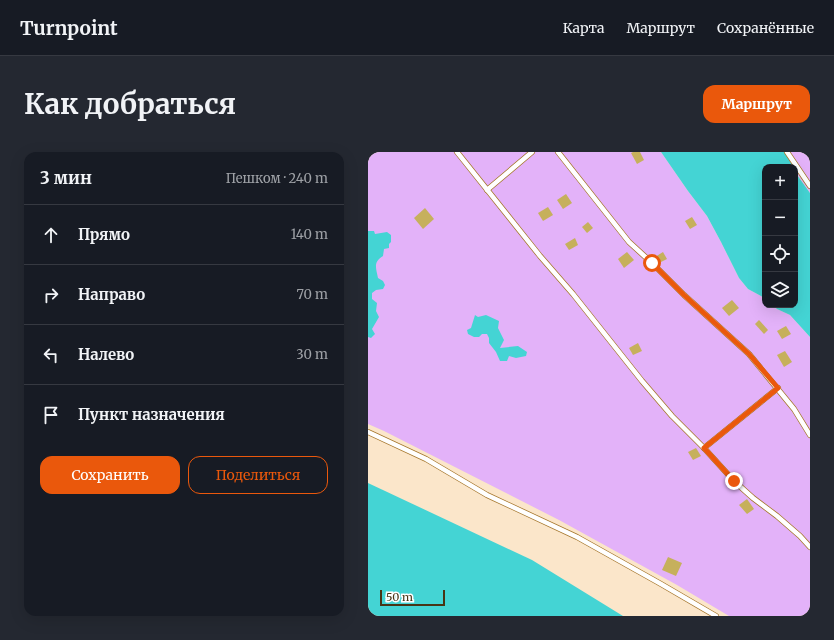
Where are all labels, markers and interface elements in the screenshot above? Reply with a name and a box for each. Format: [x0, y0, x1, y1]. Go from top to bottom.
text: Turnpoint [20, 16, 118, 40]
text: Карта [563, 19, 604, 37]
text: Маршрут [626, 19, 695, 37]
text: Сохранённые [717, 19, 814, 37]
button: Маршрут [703, 85, 810, 123]
text: Как добраться [24, 86, 236, 122]
map controls [762, 164, 798, 308]
button: + [762, 164, 798, 200]
text: 3 мин [40, 167, 92, 189]
text: Пешком · 240 m [226, 170, 328, 187]
button: − [762, 200, 798, 236]
icon: ahead [40, 224, 62, 246]
text: Прямо [78, 225, 130, 244]
text: 140 m [291, 226, 328, 243]
button: locate [762, 236, 798, 272]
route start [643, 254, 661, 272]
button: layers [762, 272, 798, 308]
icon: right [40, 284, 62, 306]
text: Направо [78, 285, 145, 304]
text: 70 m [297, 286, 328, 303]
icon: left [40, 344, 62, 366]
text: Налево [78, 345, 134, 364]
text: 30 m [296, 346, 328, 363]
icon: arrive [40, 404, 62, 426]
text: Пункт назначения [78, 405, 225, 424]
button: Сохранить [40, 456, 180, 494]
button: Поделиться [188, 456, 328, 494]
route end [725, 472, 743, 490]
scale bar [380, 588, 445, 607]
text: 50 m [386, 590, 413, 604]

